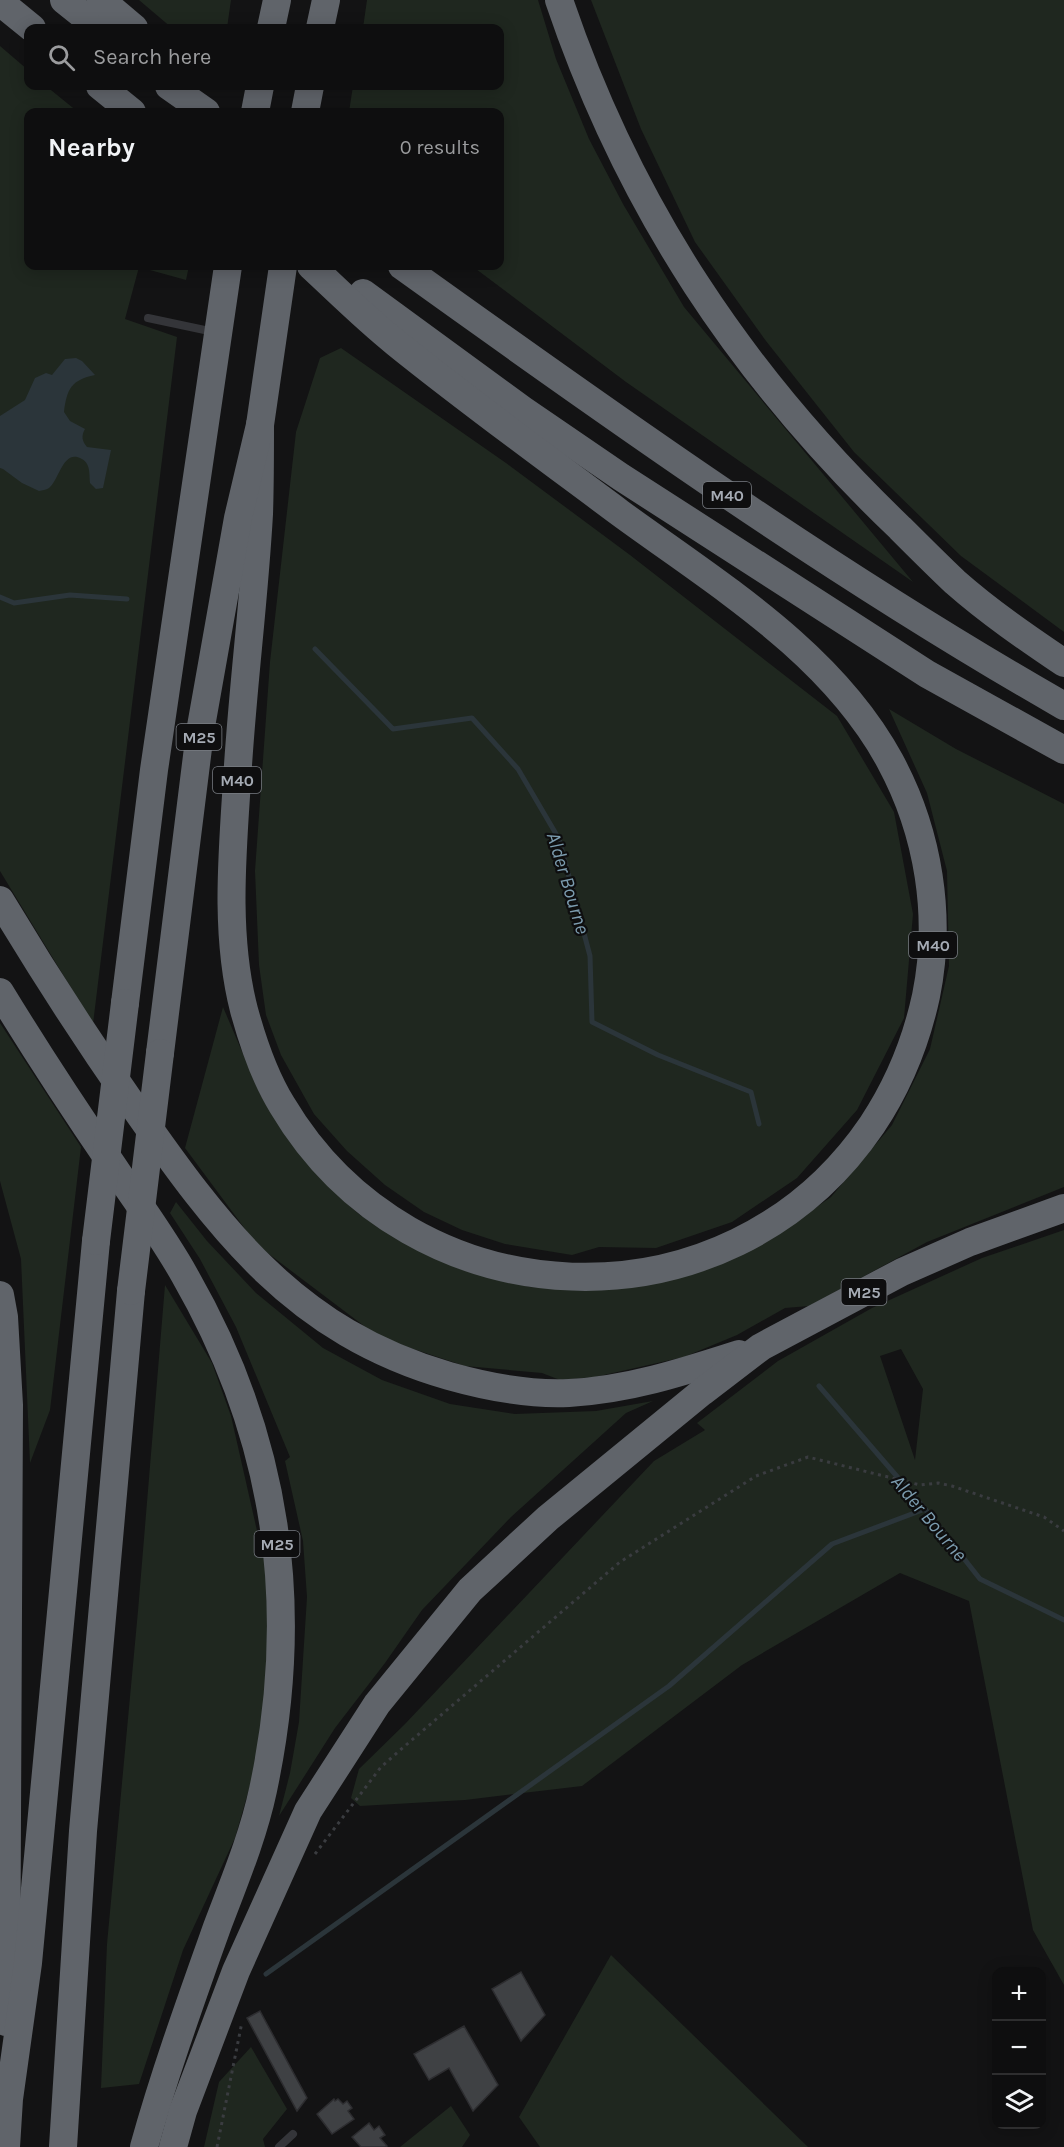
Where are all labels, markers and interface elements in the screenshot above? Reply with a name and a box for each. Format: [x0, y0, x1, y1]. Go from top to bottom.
search box [24, 24, 504, 90]
icon: search [45, 41, 78, 74]
text: Search here [93, 44, 211, 70]
text: Nearby [48, 132, 135, 163]
text: 0 results [400, 136, 480, 159]
road number: M40 [703, 482, 751, 508]
road number: M25 [176, 724, 222, 750]
road number: M40 [213, 767, 261, 793]
water label: Alder Bourne [542, 829, 594, 937]
road number: M40 [909, 932, 957, 958]
road number: M25 [842, 1279, 886, 1305]
water label: Alder Bourne [886, 1470, 972, 1566]
road number: M25 [254, 1531, 300, 1557]
map controls [992, 1967, 1046, 2129]
button: + [992, 1967, 1046, 2021]
button: − [992, 2021, 1046, 2075]
button: layers [992, 2075, 1046, 2129]

